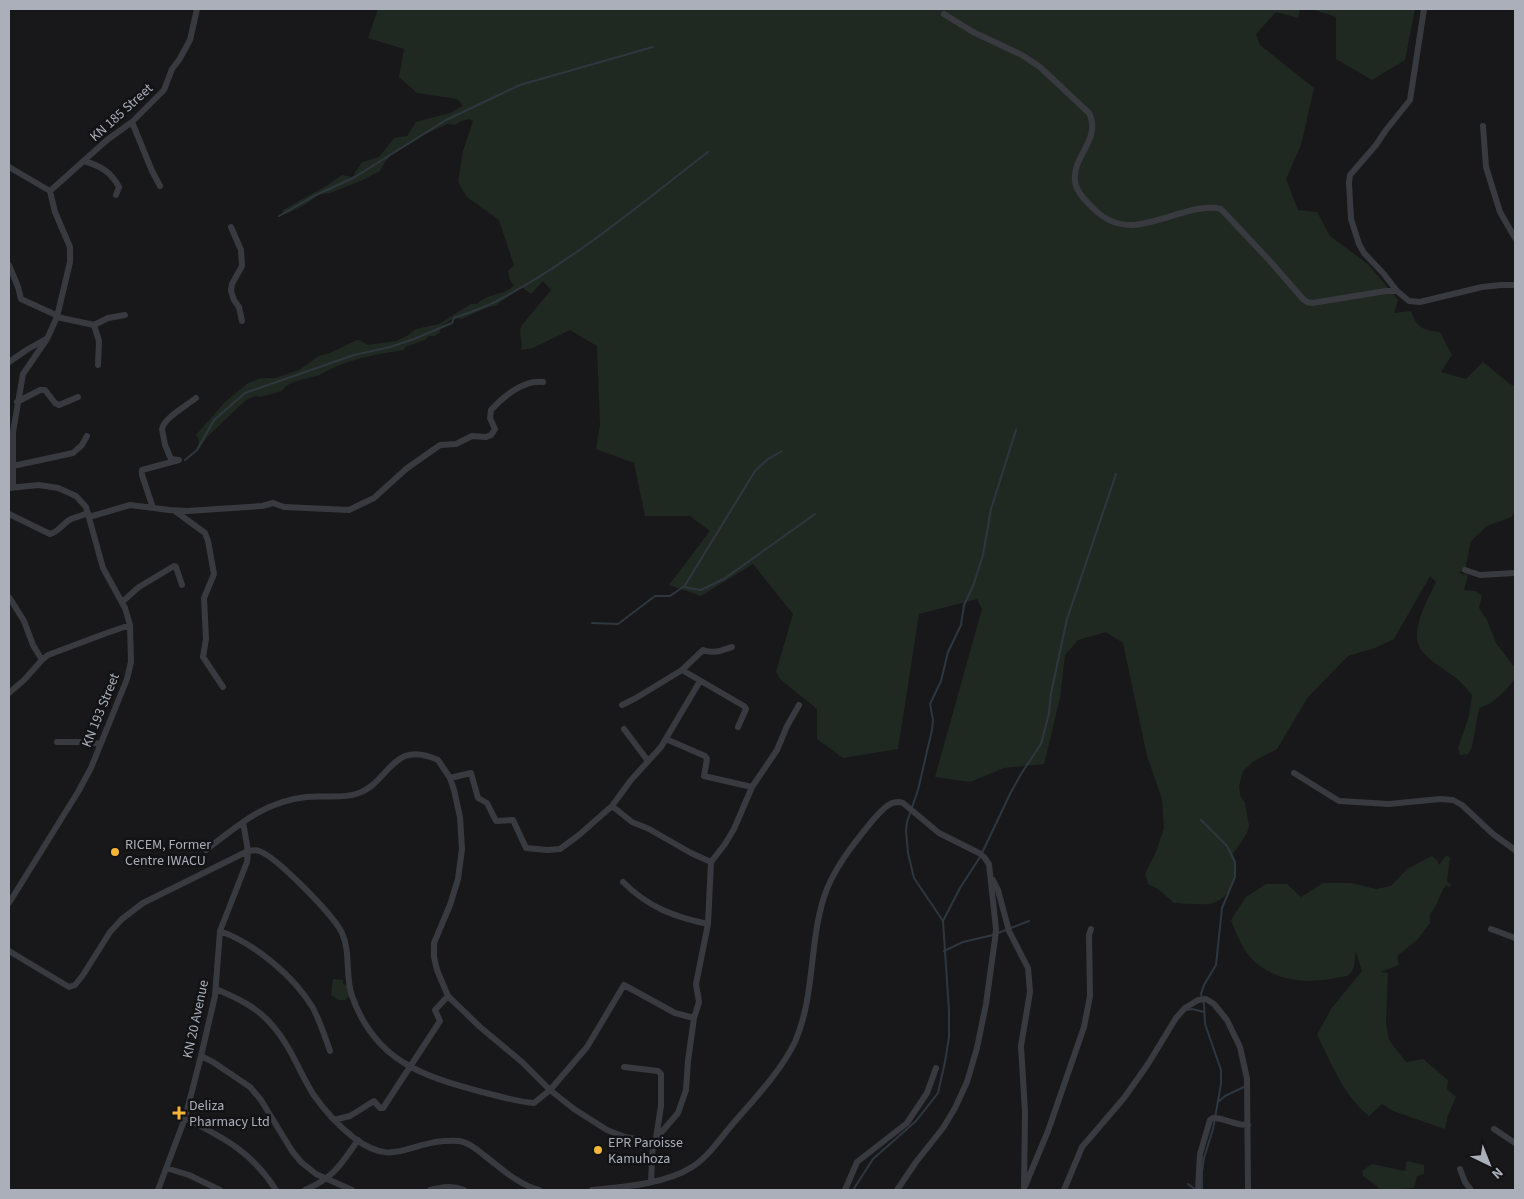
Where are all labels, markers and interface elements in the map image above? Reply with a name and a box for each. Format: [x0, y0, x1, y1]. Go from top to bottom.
street label: KN 185 Street [86, 79, 158, 147]
street label: KN 193 Street [77, 670, 125, 751]
place label: RICEM, Former Centre IWACU [125, 835, 211, 871]
marker: RICEM, Former Centre IWACU [109, 846, 121, 858]
street label: KN 20 Avenue [178, 978, 214, 1060]
place label: Deliza Pharmacy Ltd [189, 1096, 270, 1132]
marker: Deliza Pharmacy Ltd [173, 1107, 185, 1119]
place label: EPR Paroisse Kamuhoza [608, 1133, 683, 1169]
north arrow [1464, 1139, 1514, 1189]
marker: EPR Paroisse Kamuhoza [592, 1144, 604, 1156]
text: N [1487, 1162, 1507, 1183]

